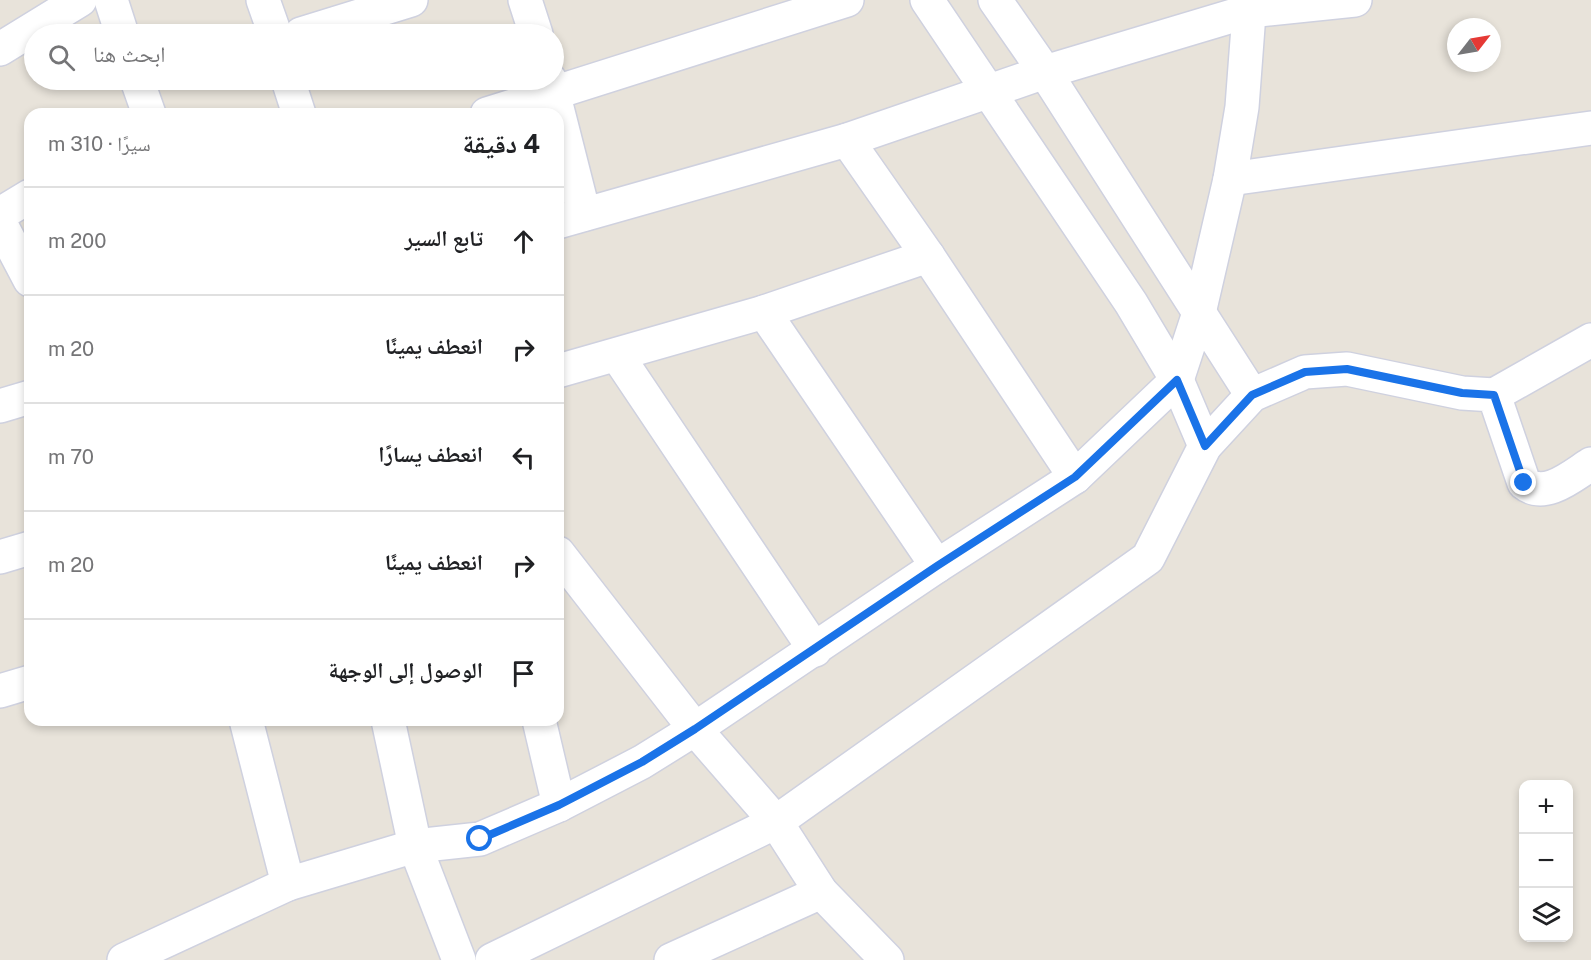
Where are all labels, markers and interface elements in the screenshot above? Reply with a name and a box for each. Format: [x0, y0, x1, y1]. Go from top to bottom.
north arrow [1447, 18, 1501, 72]
search box [24, 24, 564, 90]
icon: search [45, 41, 78, 74]
text: ابحث هنا [93, 41, 165, 67]
text: 4 دقيقة [462, 128, 540, 159]
text: سيرًا · 310 m [48, 132, 151, 156]
text: تابع السير [405, 225, 483, 251]
icon: ahead [507, 225, 540, 258]
text: 200 m [48, 229, 106, 253]
text: انعطف يمينًا [385, 333, 483, 359]
icon: right [507, 333, 540, 366]
text: 20 m [48, 337, 94, 361]
text: انعطف يسارًا [378, 441, 483, 467]
icon: left [507, 441, 540, 474]
text: 70 m [48, 445, 94, 469]
route end [1510, 469, 1536, 495]
text: انعطف يمينًا [385, 549, 483, 575]
icon: right [507, 549, 540, 582]
text: 20 m [48, 553, 94, 577]
text: الوصول إلى الوجهة [328, 657, 483, 683]
icon: arrive [507, 657, 540, 690]
map controls [1519, 780, 1573, 942]
button: + [1519, 780, 1573, 834]
route start [466, 825, 492, 851]
button: − [1519, 834, 1573, 888]
button: layers [1519, 888, 1573, 942]

